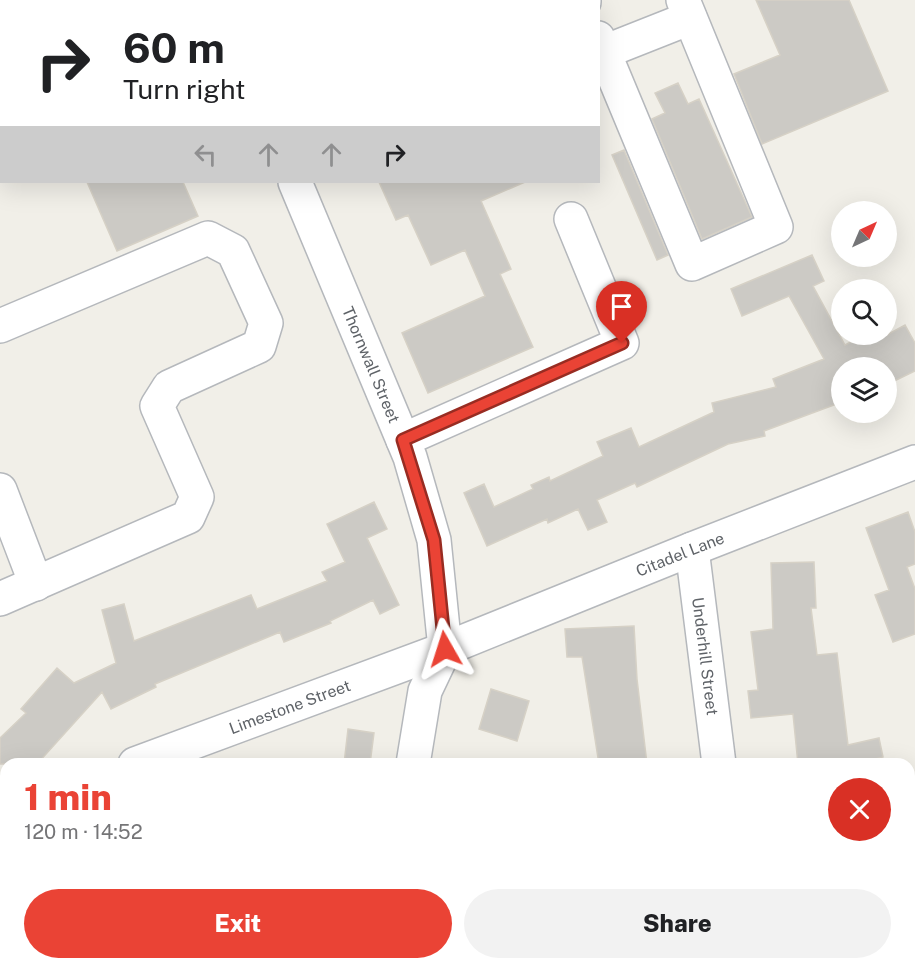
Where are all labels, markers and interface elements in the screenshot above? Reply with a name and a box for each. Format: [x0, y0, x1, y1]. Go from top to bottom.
text: 60 m [123, 23, 225, 72]
icon: right [24, 24, 102, 102]
text: Turn right [123, 73, 246, 105]
icon: left [189, 138, 222, 171]
icon: ahead [252, 138, 285, 171]
icon: ahead [315, 138, 348, 171]
icon: right [378, 138, 411, 171]
north arrow [831, 201, 897, 267]
map controls [831, 201, 897, 423]
button: search [831, 279, 897, 345]
pin [596, 281, 647, 343]
icon: arrive [605, 290, 638, 323]
street label: Thornwall Street [338, 304, 404, 426]
button: layers [831, 357, 897, 423]
street label: Citadel Lane [633, 528, 727, 581]
street label: Underhill Street [688, 596, 722, 716]
position arrow [413, 617, 477, 681]
street label: Limestone Street [227, 676, 353, 738]
text: 1 min [24, 776, 112, 818]
button: close [828, 778, 891, 841]
text: 120 m · 14:52 [24, 820, 143, 844]
button: Exit [24, 889, 452, 958]
button: Share [464, 889, 891, 958]

